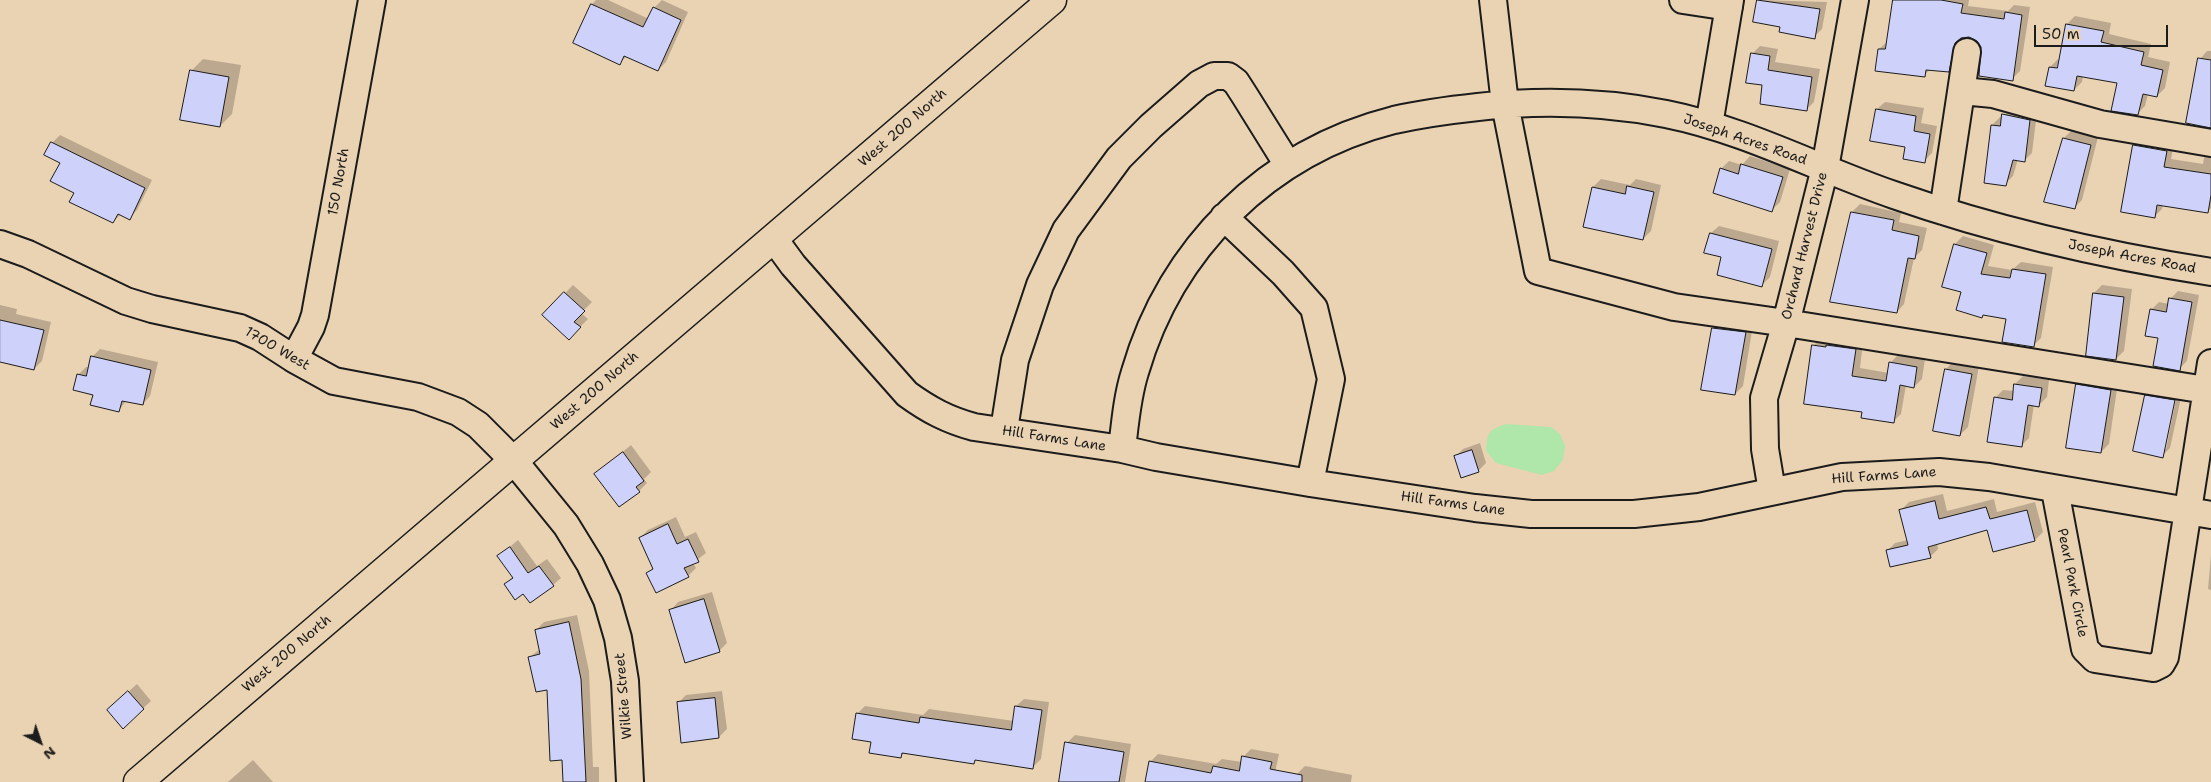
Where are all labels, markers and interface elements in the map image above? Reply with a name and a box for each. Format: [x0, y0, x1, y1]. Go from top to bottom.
scale bar [2036, 15, 2170, 47]
text: 50 m [2042, 24, 2080, 44]
street label: West 200 North [855, 85, 951, 171]
street label: Joseph Acres Road [1681, 111, 1809, 169]
street label: 150 North [325, 147, 353, 217]
street label: Orchard Harvest Drive [1779, 170, 1831, 322]
street label: Joseph Acres Road [2067, 236, 2197, 278]
street label: 1700 West [242, 324, 312, 374]
street label: West 200 North [547, 348, 643, 434]
street label: Hill Farms Lane [1001, 422, 1107, 456]
street label: Hill Farms Lane [1831, 464, 1937, 488]
street label: Hill Farms Lane [1400, 488, 1506, 520]
street label: Pearl Park Circle [2053, 527, 2091, 639]
street label: West 200 North [239, 612, 335, 696]
street label: Wilkie Street [612, 652, 636, 740]
north arrow [15, 717, 65, 767]
text: N [40, 743, 60, 764]

